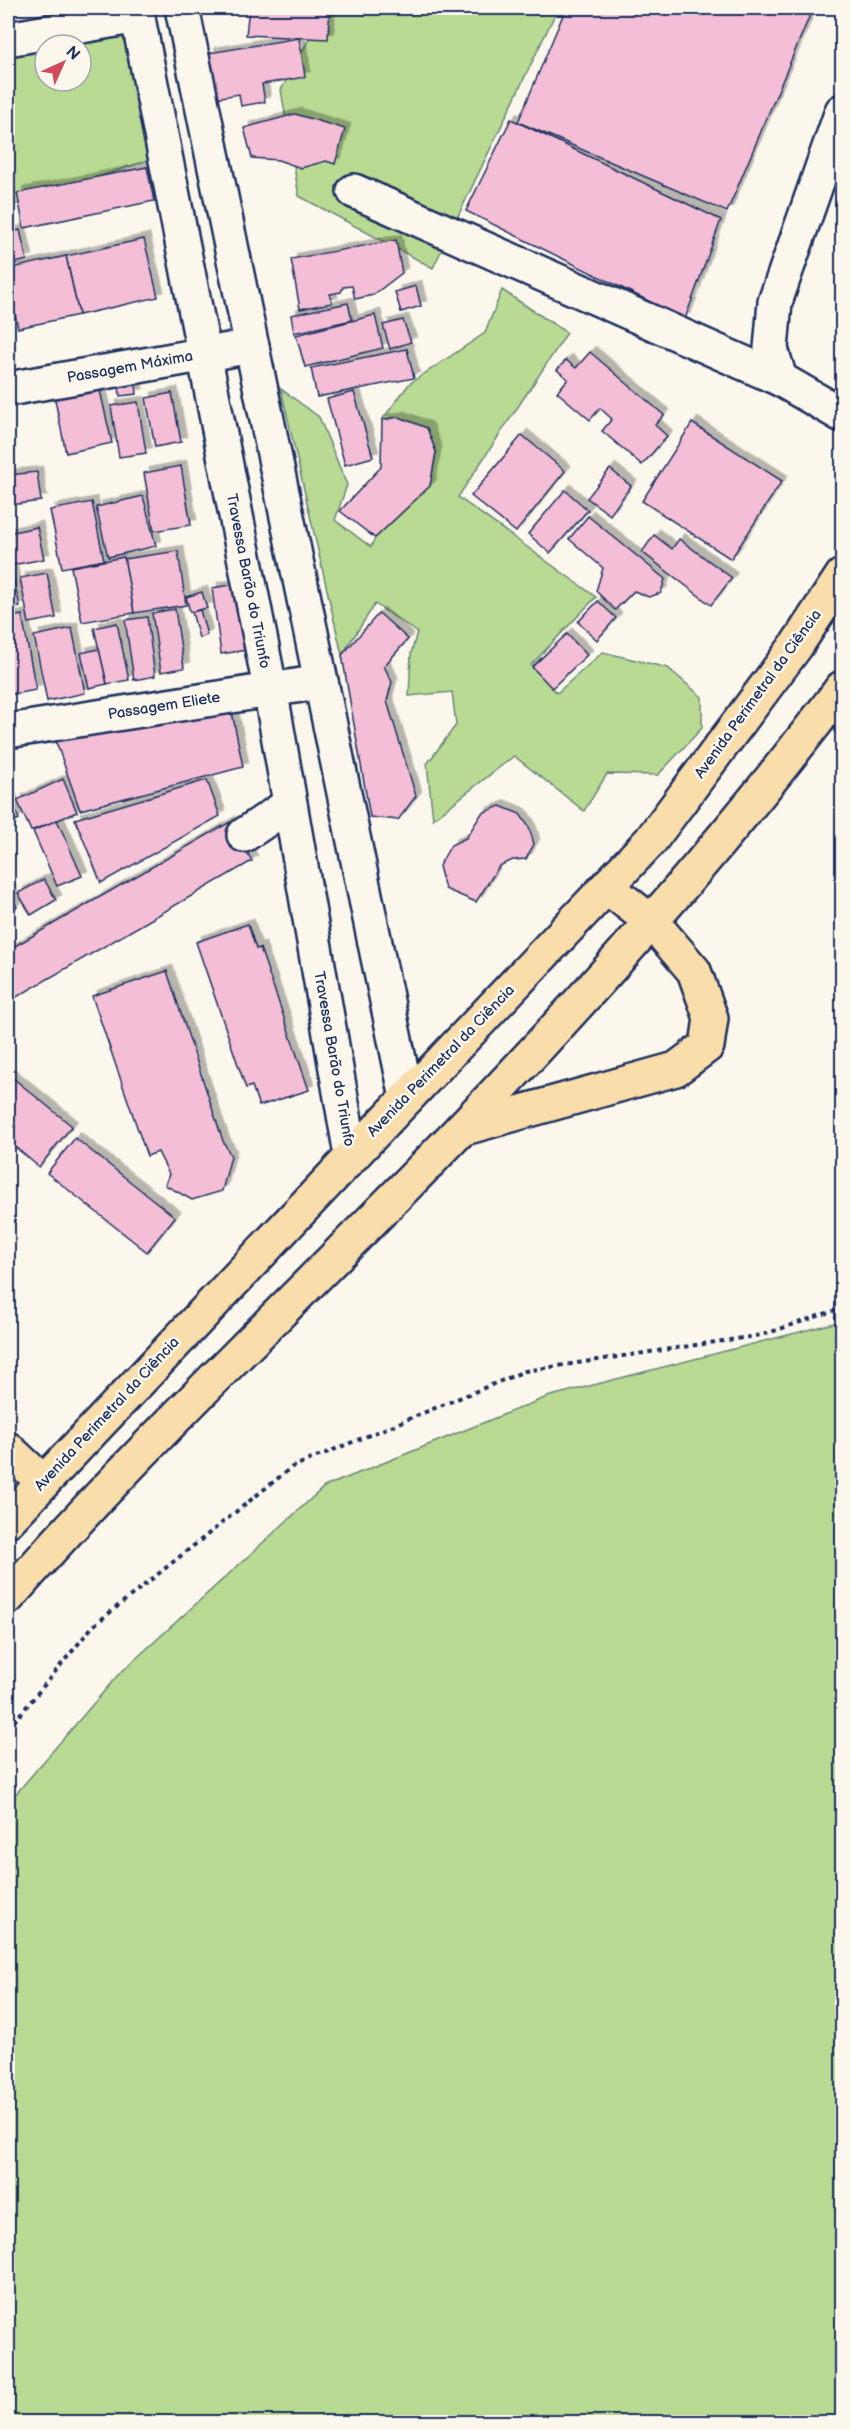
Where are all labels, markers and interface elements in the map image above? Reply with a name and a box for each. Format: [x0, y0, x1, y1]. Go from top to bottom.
north arrow [33, 33, 93, 93]
text: N [62, 42, 84, 64]
street label: Passagem Máxima [66, 347, 194, 387]
street label: Travessa Barão do Triunfo [222, 492, 274, 670]
street label: Avenida Perimetral da Ciência [690, 606, 826, 782]
street label: Passagem Eliete [107, 688, 222, 724]
street label: Travessa Barão do Triunfo [309, 970, 359, 1148]
street label: Avenida Perimetral da Ciência [363, 981, 519, 1141]
street label: Avenida Perimetral da Ciência [30, 1333, 184, 1495]

